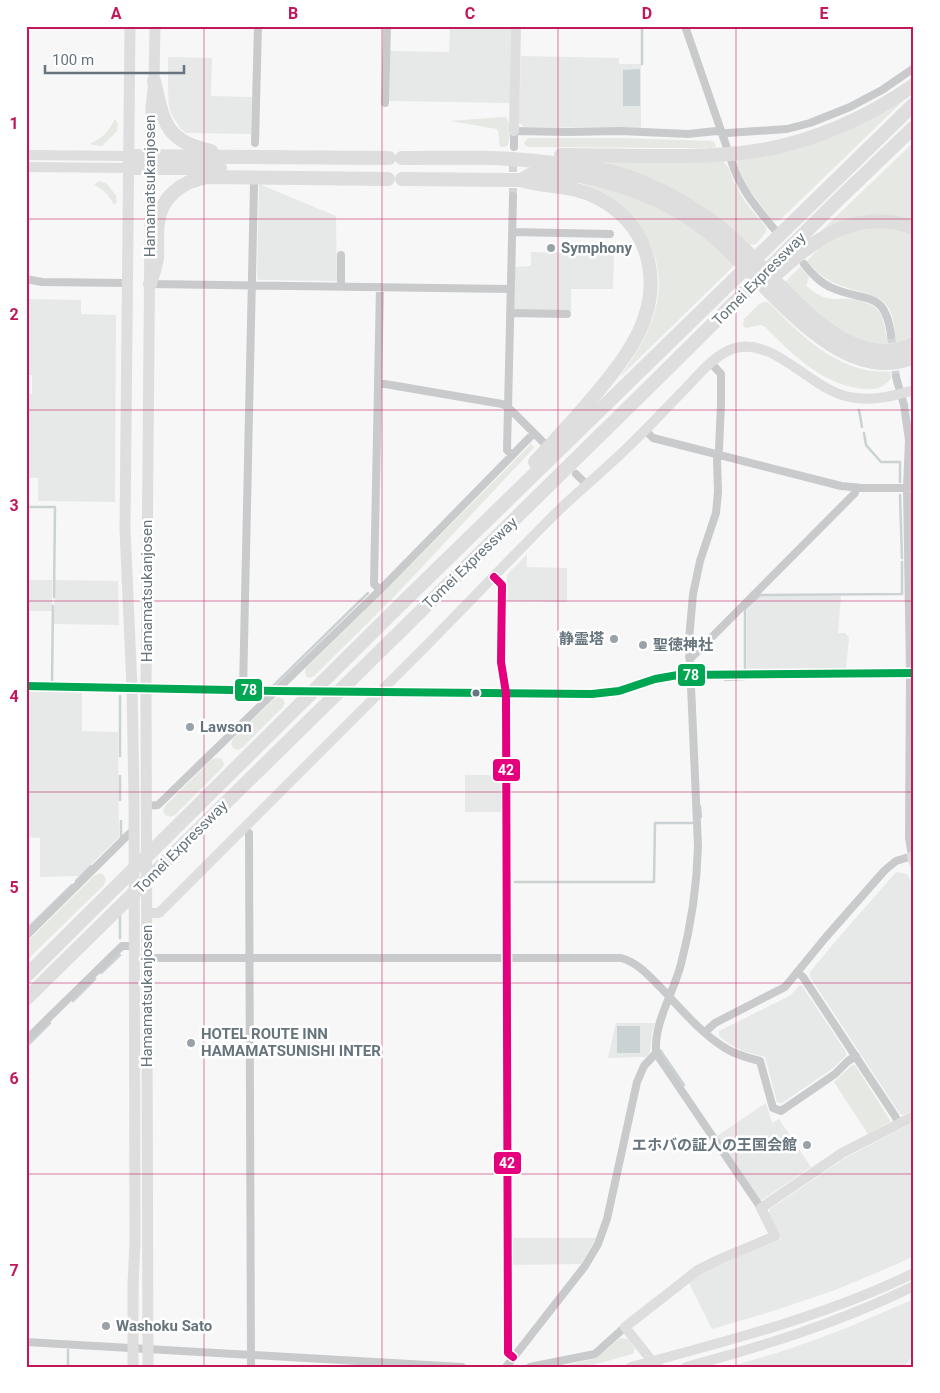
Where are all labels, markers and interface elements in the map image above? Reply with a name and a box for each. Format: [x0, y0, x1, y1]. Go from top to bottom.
text: A [111, 4, 122, 23]
text: B [288, 4, 298, 23]
text: C [465, 4, 475, 23]
text: D [642, 4, 652, 23]
text: E [820, 4, 829, 23]
scale bar [45, 42, 184, 74]
text: 100 m [52, 51, 94, 69]
text: 1 [9, 114, 19, 133]
street label: Hamamatsukanjosen [141, 115, 159, 257]
street label: Tomei Expressway [709, 229, 809, 329]
place label: Symphony [561, 239, 632, 257]
marker: Symphony [545, 242, 557, 254]
text: 2 [9, 305, 19, 324]
text: 3 [9, 496, 19, 515]
street label: Tomei Expressway [419, 513, 521, 613]
street label: Hamamatsukanjosen [138, 520, 156, 662]
place label: 静霊塔 [559, 630, 604, 648]
marker: 静霊塔 [608, 633, 620, 645]
place label: 聖徳神社 [653, 636, 713, 654]
marker: 聖徳神社 [637, 639, 649, 651]
line badge: 78 [677, 663, 706, 687]
text: 78 [683, 667, 699, 683]
line badge: 78 [234, 678, 263, 702]
text: 78 [241, 682, 257, 698]
text: 4 [9, 687, 19, 706]
unlabelled marker [471, 688, 481, 698]
place label: Lawson [200, 718, 252, 736]
marker: Lawson [184, 721, 196, 733]
line badge: 42 [492, 758, 521, 782]
text: 42 [498, 762, 514, 778]
street label: Tomei Expressway [131, 797, 231, 897]
text: 5 [9, 878, 19, 897]
street label: Hamamatsukanjosen [138, 925, 156, 1067]
place label: HOTEL ROUTE INN HAMAMATSUNISHI INTER [201, 1025, 381, 1060]
marker: HOTEL ROUTE INN HAMAMATSUNISHI INTER [185, 1037, 197, 1049]
text: 6 [9, 1069, 19, 1088]
place label: エホバの証人の王国会館 [632, 1136, 797, 1154]
marker: エホバの証人の王国会館 [801, 1139, 813, 1151]
line badge: 42 [493, 1151, 522, 1175]
text: 42 [499, 1155, 515, 1171]
text: 7 [9, 1261, 19, 1280]
place label: Washoku Sato [116, 1317, 212, 1335]
marker: Washoku Sato [100, 1320, 112, 1332]

